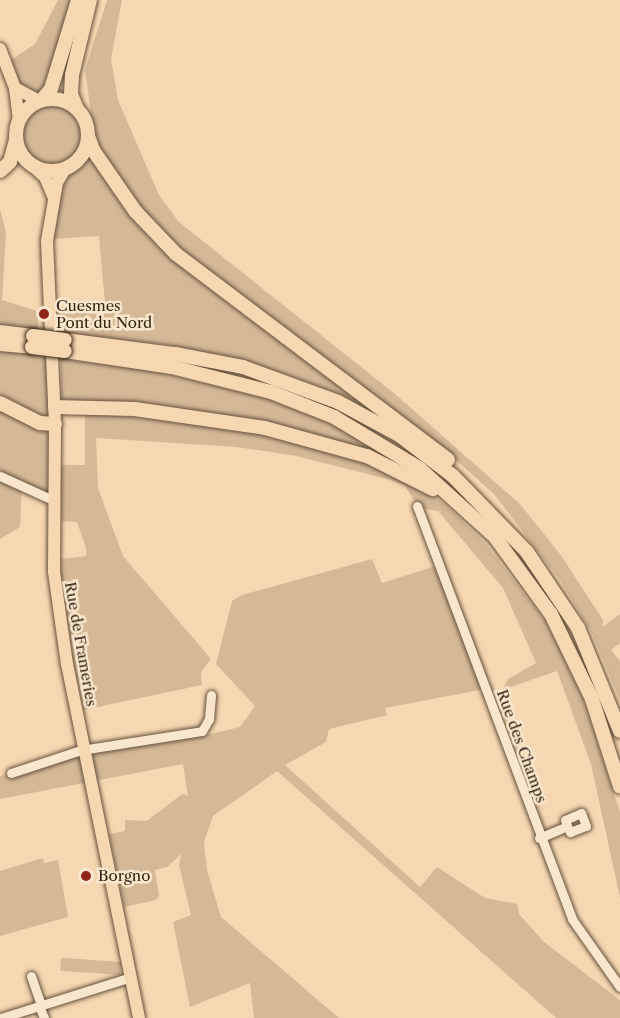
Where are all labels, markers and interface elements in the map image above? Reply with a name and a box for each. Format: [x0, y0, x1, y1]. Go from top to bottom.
place label: Cuesmes Pont du Nord [56, 296, 152, 331]
marker: Cuesmes Pont du Nord [37, 307, 51, 321]
street label: Rue de Frameries [61, 580, 101, 708]
street label: Rue des Champs [493, 687, 551, 805]
place label: Borgno [98, 867, 150, 885]
marker: Borgno [79, 869, 93, 883]

